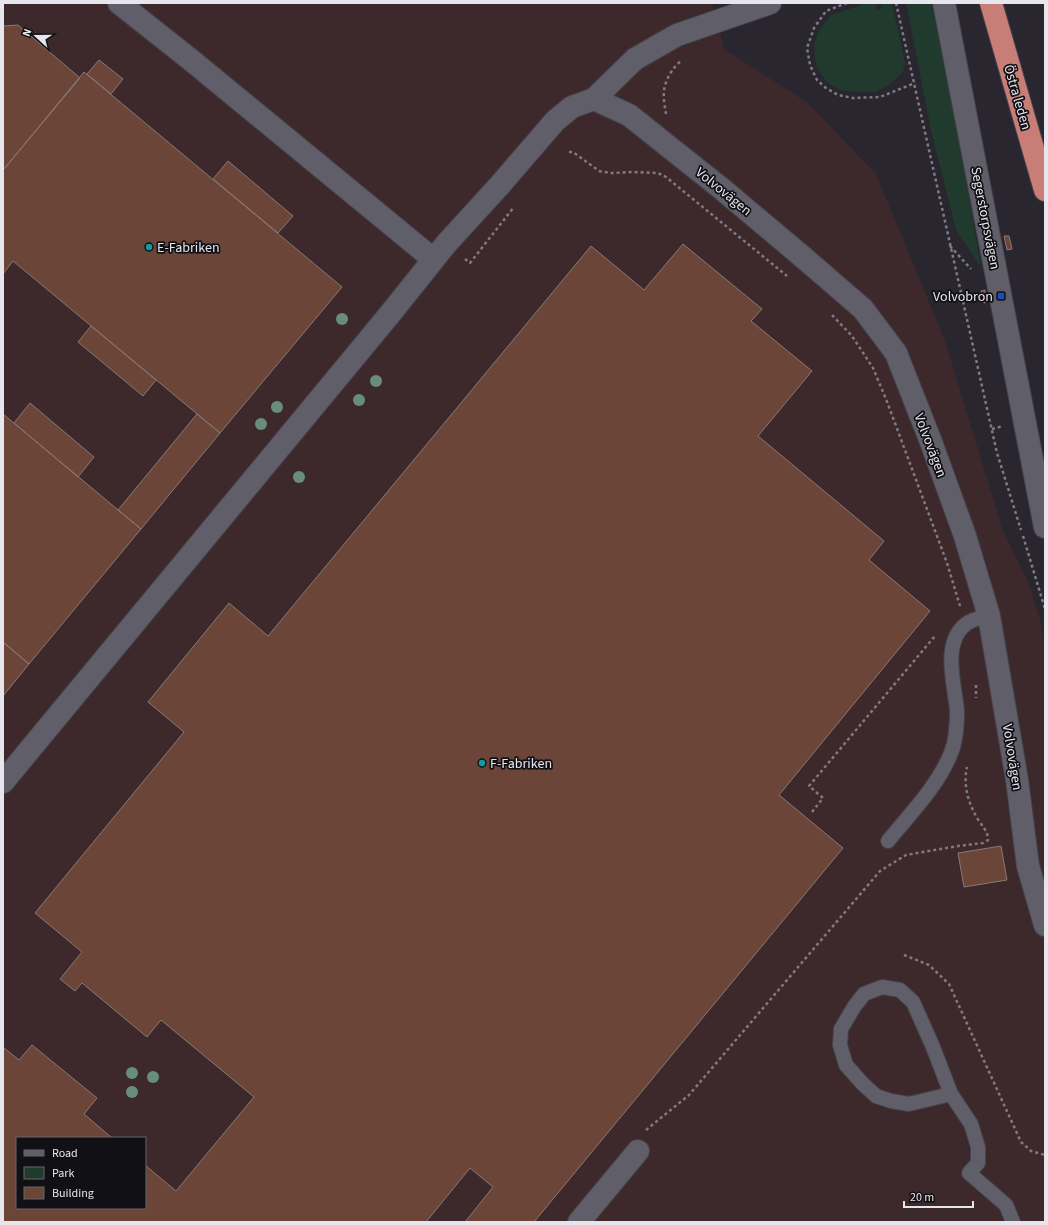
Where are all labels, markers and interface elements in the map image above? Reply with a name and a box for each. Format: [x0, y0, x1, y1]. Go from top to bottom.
north arrow [16, 16, 56, 56]
text: N [19, 26, 35, 39]
street label: Östra leden [998, 62, 1036, 132]
street label: Volvovägen [691, 163, 756, 221]
street label: Segerstorpsvägen [965, 165, 1005, 271]
place label: E-Fabriken [157, 238, 220, 258]
marker: E-Fabriken [144, 242, 154, 252]
place label: Volvobron [933, 287, 993, 307]
marker: Volvobron [996, 291, 1006, 301]
street label: Volvovägen [909, 411, 951, 480]
street label: Volvovägen [997, 723, 1027, 792]
place label: F-Fabriken [490, 754, 552, 774]
marker: F-Fabriken [477, 758, 487, 768]
legend [16, 1137, 146, 1209]
text: Road [52, 1145, 78, 1162]
text: Park [52, 1165, 74, 1182]
scale bar [904, 1183, 973, 1209]
text: Building [52, 1185, 94, 1202]
text: 20 m [910, 1189, 934, 1206]

